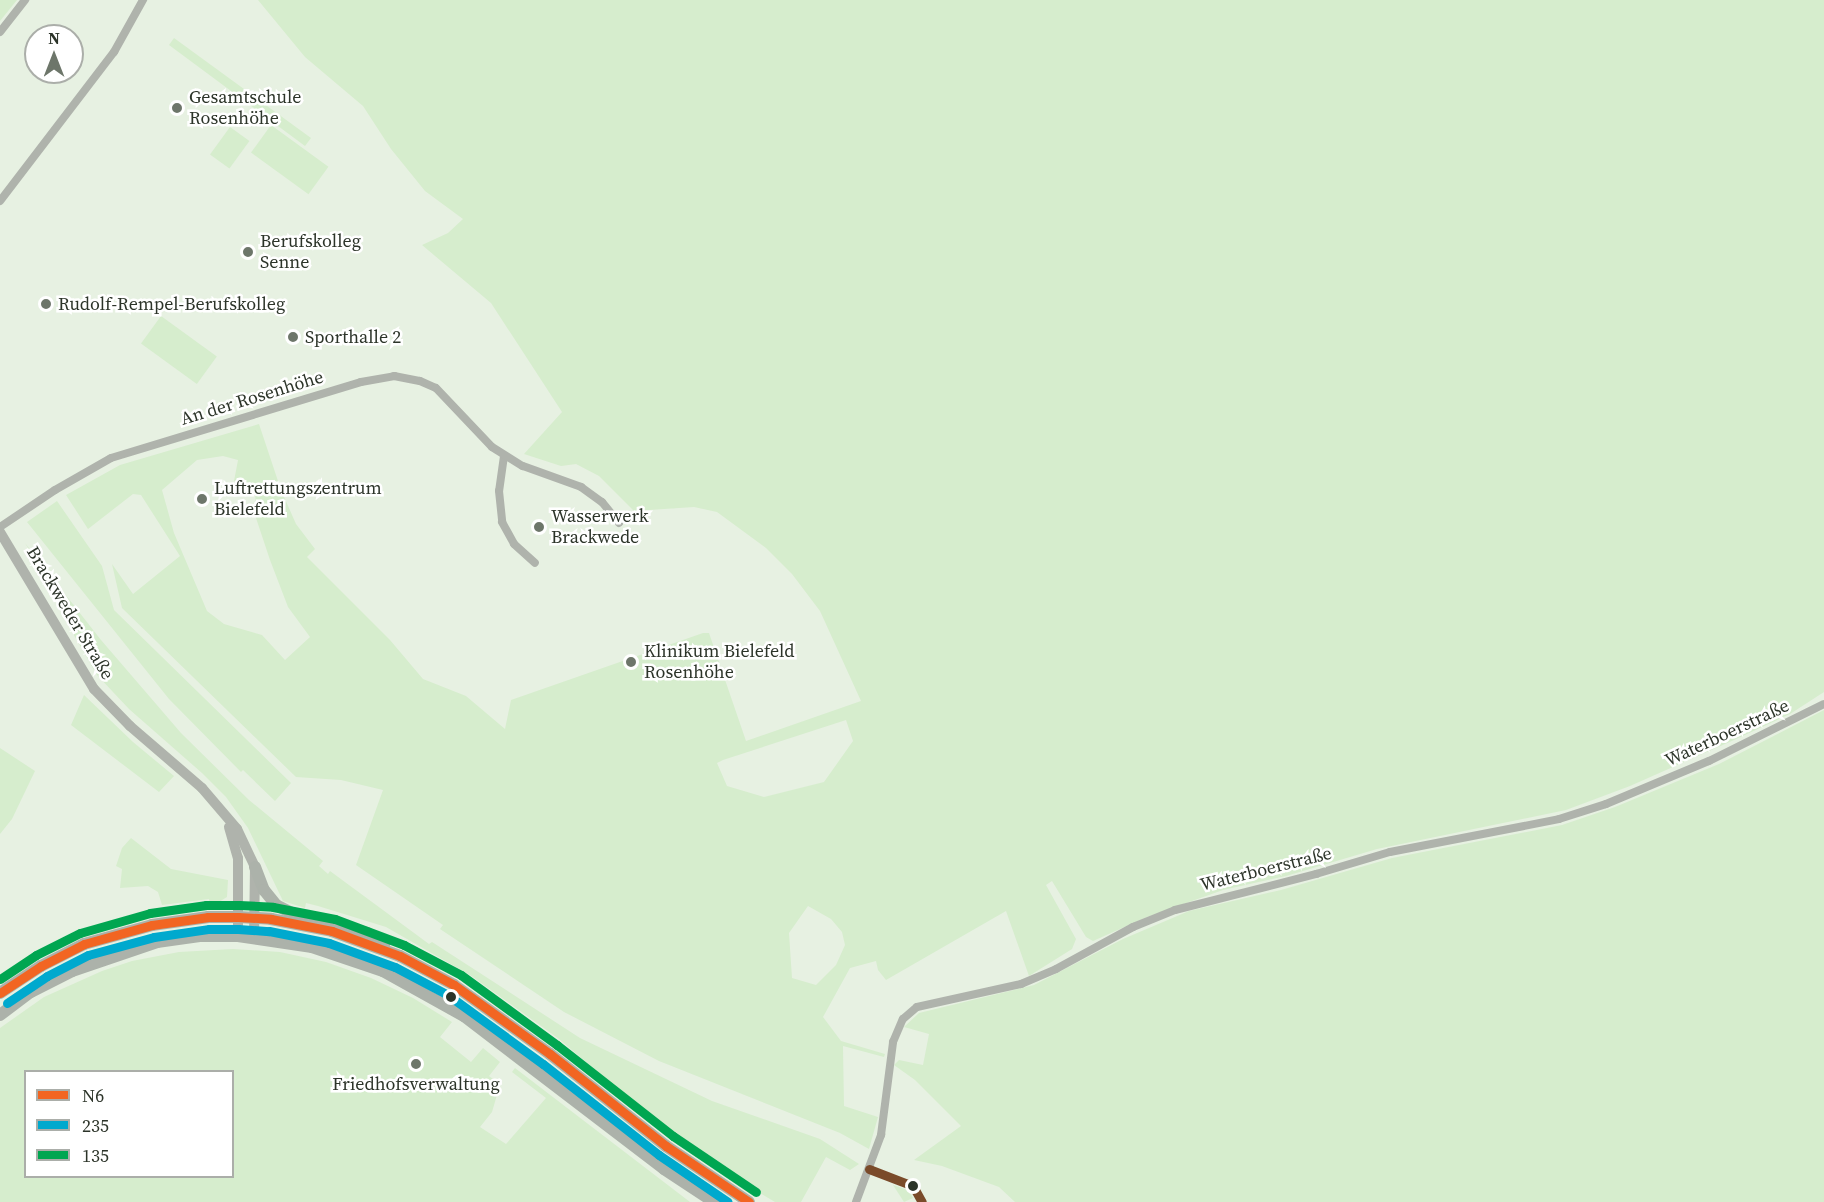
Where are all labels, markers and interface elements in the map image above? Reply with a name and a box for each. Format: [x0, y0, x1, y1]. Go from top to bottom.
north arrow [24, 24, 84, 84]
text: N [48, 27, 60, 49]
place label: Gesamtschule Rosenhöhe [189, 87, 301, 130]
marker: Gesamtschule Rosenhöhe [170, 101, 184, 115]
place label: Berufskolleg Senne [260, 231, 361, 274]
marker: Berufskolleg Senne [241, 245, 255, 259]
place label: Rudolf-Rempel-Berufskolleg [58, 293, 285, 315]
marker: Rudolf-Rempel-Berufskolleg [39, 297, 53, 311]
place label: Sporthalle 2 [305, 326, 401, 348]
marker: Sporthalle 2 [286, 330, 300, 344]
street label: An der Rosenhöhe [178, 366, 326, 430]
place label: Luftrettungszentrum Bielefeld [214, 478, 382, 520]
marker: Luftrettungszentrum Bielefeld [195, 492, 209, 506]
place label: Wasserwerk Brackwede [551, 506, 649, 548]
marker: Wasserwerk Brackwede [532, 520, 546, 534]
street label: Brackweder Straße [22, 543, 118, 683]
place label: Klinikum Bielefeld Rosenhöhe [644, 641, 794, 684]
marker: Klinikum Bielefeld Rosenhöhe [622, 653, 640, 671]
street label: Waterboerstraße [1661, 695, 1793, 771]
street label: Waterboerstraße [1198, 842, 1334, 896]
unlabelled marker [445, 991, 457, 1003]
marker: Friedhofsverwaltung [409, 1057, 423, 1071]
legend [24, 1070, 234, 1178]
place label: Friedhofsverwaltung [332, 1073, 500, 1095]
text: N6 [82, 1083, 104, 1108]
text: 235 [82, 1113, 109, 1138]
text: 135 [82, 1143, 109, 1168]
unlabelled marker [907, 1180, 919, 1192]

